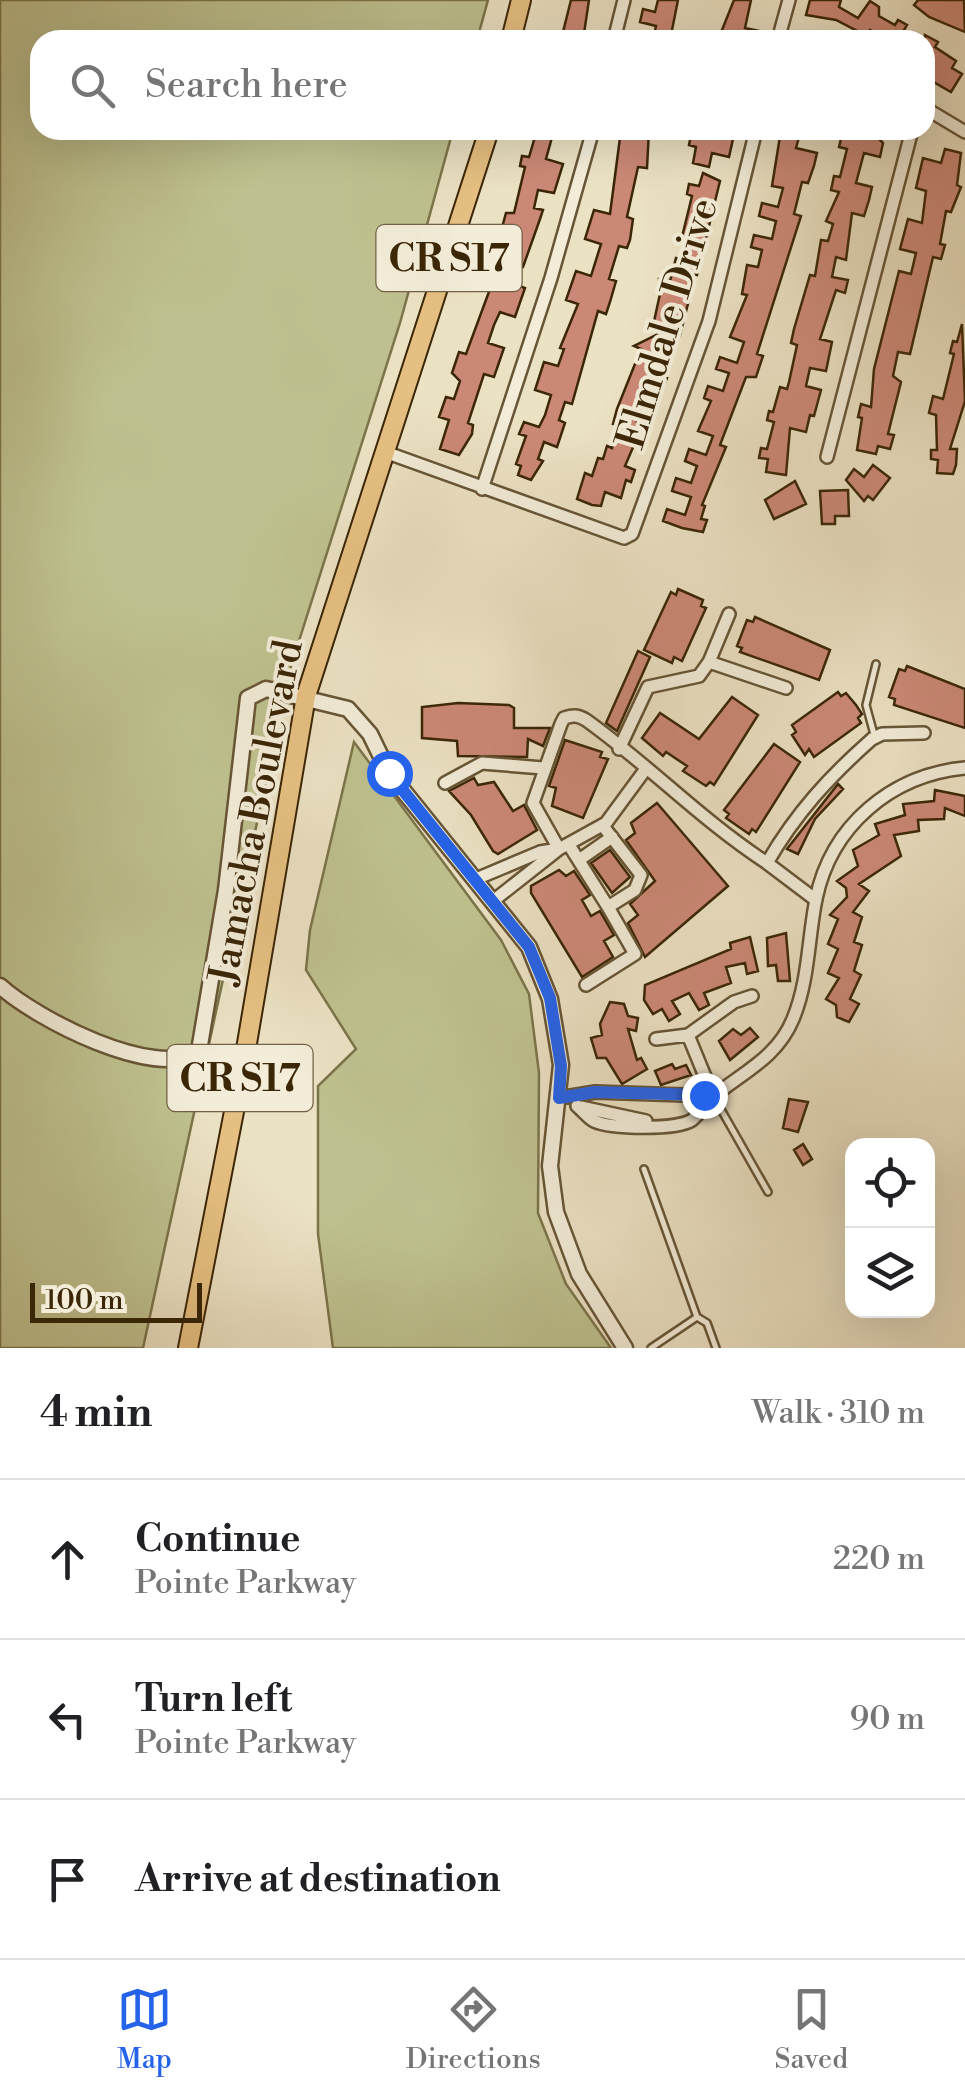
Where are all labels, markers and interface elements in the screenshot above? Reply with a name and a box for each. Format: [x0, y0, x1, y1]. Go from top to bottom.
search box [30, 30, 935, 140]
icon: search [65, 58, 120, 113]
text: Search here [145, 62, 348, 109]
street label: Elmdale Drive [606, 192, 730, 455]
road number: CR S17 [376, 225, 522, 291]
street label: Jamacha Boulevard [199, 636, 315, 991]
route start [367, 751, 413, 797]
road number: CR S17 [168, 1045, 312, 1111]
route end [682, 1073, 728, 1119]
map controls [845, 1138, 935, 1318]
button: locate [845, 1138, 935, 1228]
button: layers [845, 1228, 935, 1318]
scale bar [30, 1278, 202, 1322]
text: 100 m [45, 1283, 124, 1318]
text: 4 min [40, 1387, 152, 1440]
text: Walk · 310 m [752, 1393, 925, 1433]
text: Continue [135, 1516, 300, 1563]
icon: ahead [40, 1532, 95, 1587]
text: 220 m [833, 1539, 925, 1579]
text: Pointe Parkway [135, 1563, 356, 1603]
text: Turn left [135, 1676, 292, 1723]
icon: left [40, 1692, 95, 1747]
text: 90 m [850, 1699, 925, 1739]
text: Pointe Parkway [135, 1723, 356, 1763]
icon: arrive [40, 1852, 95, 1907]
text: Arrive at destination [135, 1856, 501, 1903]
tab: Map [117, 1982, 172, 2077]
tab: Directions [406, 1982, 541, 2077]
tab: Saved [775, 1982, 848, 2077]

